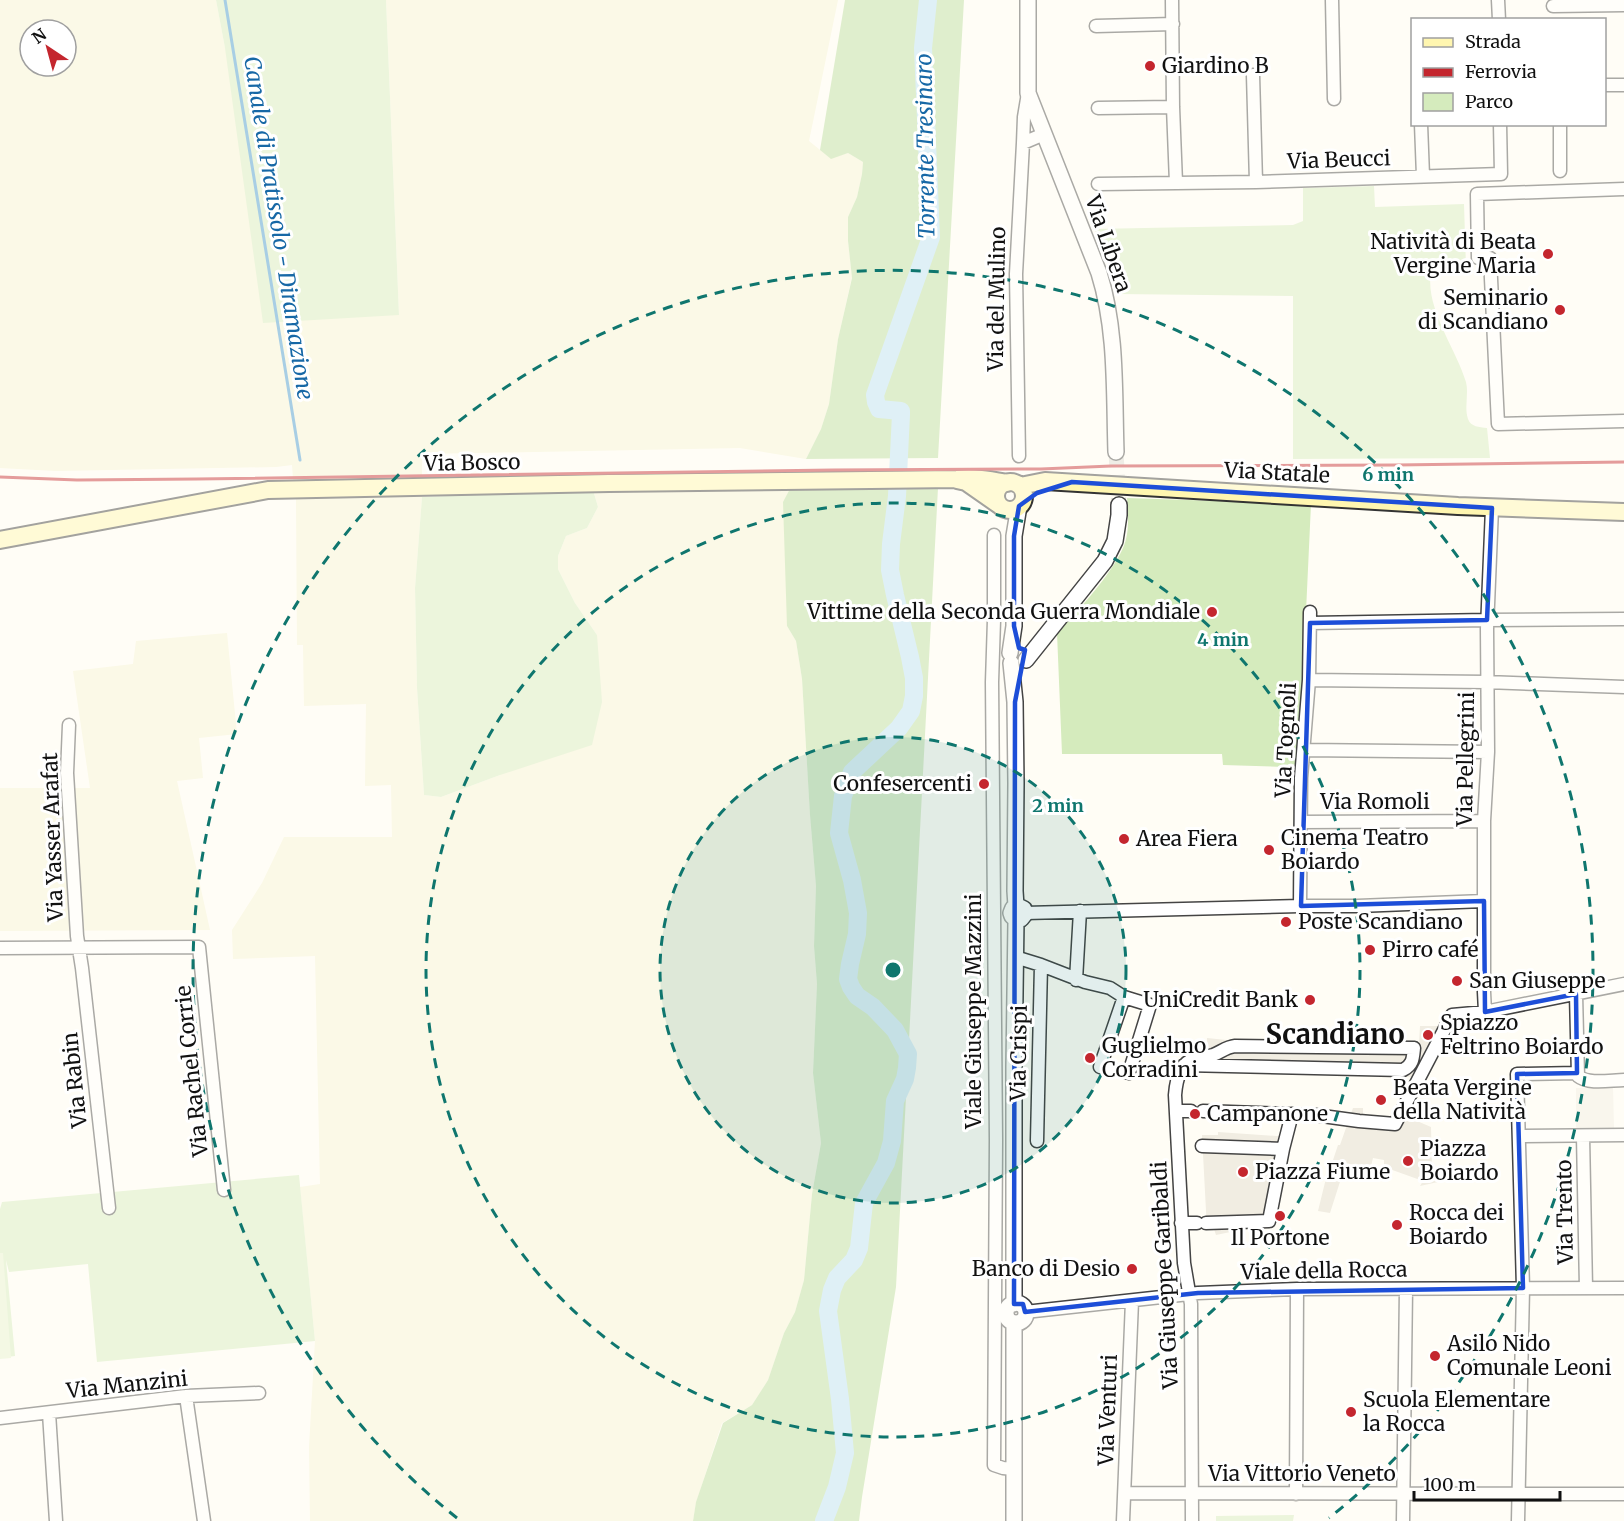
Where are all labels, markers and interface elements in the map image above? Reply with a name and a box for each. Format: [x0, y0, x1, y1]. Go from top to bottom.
north arrow [18, 18, 78, 78]
legend [1411, 18, 1606, 126]
text: N [28, 24, 50, 48]
text: Strada [1465, 30, 1521, 53]
place label: Giardino B [1162, 52, 1269, 79]
water label: Torrente Tresinaro [909, 53, 941, 239]
water label: Canale di Pratissolo - Diramazione [238, 54, 320, 402]
marker: Giardino B [1143, 59, 1157, 73]
text: Ferrovia [1465, 60, 1537, 83]
text: Parco [1465, 90, 1513, 113]
street label: Via Beucci [1286, 144, 1391, 175]
street label: Via Libera [1079, 191, 1138, 296]
street label: Via del Mulino [982, 226, 1011, 373]
place label: Natività di Beata Vergine Maria [1370, 228, 1536, 279]
marker: Natività di Beata Vergine Maria [1541, 247, 1555, 261]
place label: Seminario di Scandiano [1418, 284, 1548, 335]
marker: Seminario di Scandiano [1553, 303, 1567, 317]
street label: Via Bosco [422, 448, 521, 477]
street label: Via Statale [1222, 456, 1331, 489]
text: 6 min [1362, 463, 1414, 486]
place label: Vittime della Seconda Guerra Mondiale [806, 598, 1200, 625]
marker: Vittime della Seconda Guerra Mondiale [1205, 605, 1219, 619]
text: 4 min [1197, 628, 1249, 651]
street label: Via Tognoli [1269, 681, 1302, 799]
street label: Via Pellegrini [1451, 691, 1480, 828]
street label: Via Yasser Arafat [36, 752, 69, 923]
place label: Confesercenti [833, 770, 972, 797]
marker: Confesercenti [977, 777, 991, 791]
street label: Via Romoli [1319, 788, 1430, 815]
text: 2 min [1032, 794, 1084, 817]
place label: Cinema Teatro Boiardo [1281, 824, 1429, 875]
place label: Area Fiera [1135, 825, 1238, 852]
marker: Area Fiera [1117, 832, 1131, 846]
marker: Cinema Teatro Boiardo [1262, 843, 1276, 857]
street label: Viale Giuseppe Mazzini [960, 893, 987, 1130]
place label: Poste Scandiano [1298, 908, 1463, 935]
marker: Poste Scandiano [1279, 915, 1293, 929]
place label: Pirro café [1382, 936, 1478, 963]
marker: Pirro café [1363, 943, 1377, 957]
centre of rings [883, 960, 903, 980]
place label: San Giuseppe [1469, 967, 1605, 994]
marker: San Giuseppe [1450, 974, 1464, 988]
street label: Via Rachel Corrie [169, 984, 214, 1159]
place label: UniCredit Bank [1143, 986, 1299, 1013]
marker: UniCredit Bank [1303, 993, 1317, 1007]
street label: Via Crispi [1004, 1004, 1033, 1102]
place label: Spiazzo Feltrino Boiardo [1440, 1009, 1603, 1060]
district label: Scandiano [1265, 1017, 1405, 1051]
marker: Spiazzo Feltrino Boiardo [1421, 1028, 1435, 1042]
street label: Via Rabin [56, 1031, 93, 1130]
place label: Guglielmo Corradini [1102, 1032, 1206, 1083]
marker: Guglielmo Corradini [1083, 1051, 1097, 1065]
place label: Beata Vergine della Natività [1393, 1074, 1532, 1125]
marker: Beata Vergine della Natività [1374, 1093, 1388, 1107]
place label: Campanone [1207, 1100, 1328, 1127]
marker: Campanone [1188, 1107, 1202, 1121]
place label: Piazza Boiardo [1420, 1135, 1499, 1186]
marker: Piazza Boiardo [1401, 1154, 1415, 1168]
place label: Piazza Fiume [1255, 1158, 1390, 1185]
street label: Via Trento [1550, 1159, 1579, 1266]
street label: Via Giuseppe Garibaldi [1145, 1160, 1184, 1391]
marker: Piazza Fiume [1236, 1165, 1250, 1179]
place label: Rocca dei Boiardo [1409, 1199, 1504, 1250]
marker: Il Portone [1273, 1209, 1287, 1223]
marker: Rocca dei Boiardo [1390, 1218, 1404, 1232]
place label: Il Portone [1231, 1224, 1330, 1251]
place label: Banco di Desio [972, 1255, 1120, 1282]
street label: Viale della Rocca [1239, 1256, 1408, 1285]
marker: Banco di Desio [1125, 1262, 1139, 1276]
place label: Asilo Nido Comunale Leoni [1446, 1330, 1612, 1381]
marker: Asilo Nido Comunale Leoni [1428, 1349, 1442, 1363]
street label: Via Venturi [1092, 1353, 1123, 1467]
street label: Via Manzini [64, 1365, 189, 1404]
place label: Scuola Elementare la Rocca [1363, 1386, 1550, 1437]
marker: Scuola Elementare la Rocca [1344, 1405, 1358, 1419]
street label: Via Vittorio Veneto [1207, 1460, 1396, 1487]
scale bar [1414, 1464, 1560, 1502]
text: 100 m [1423, 1473, 1476, 1496]

